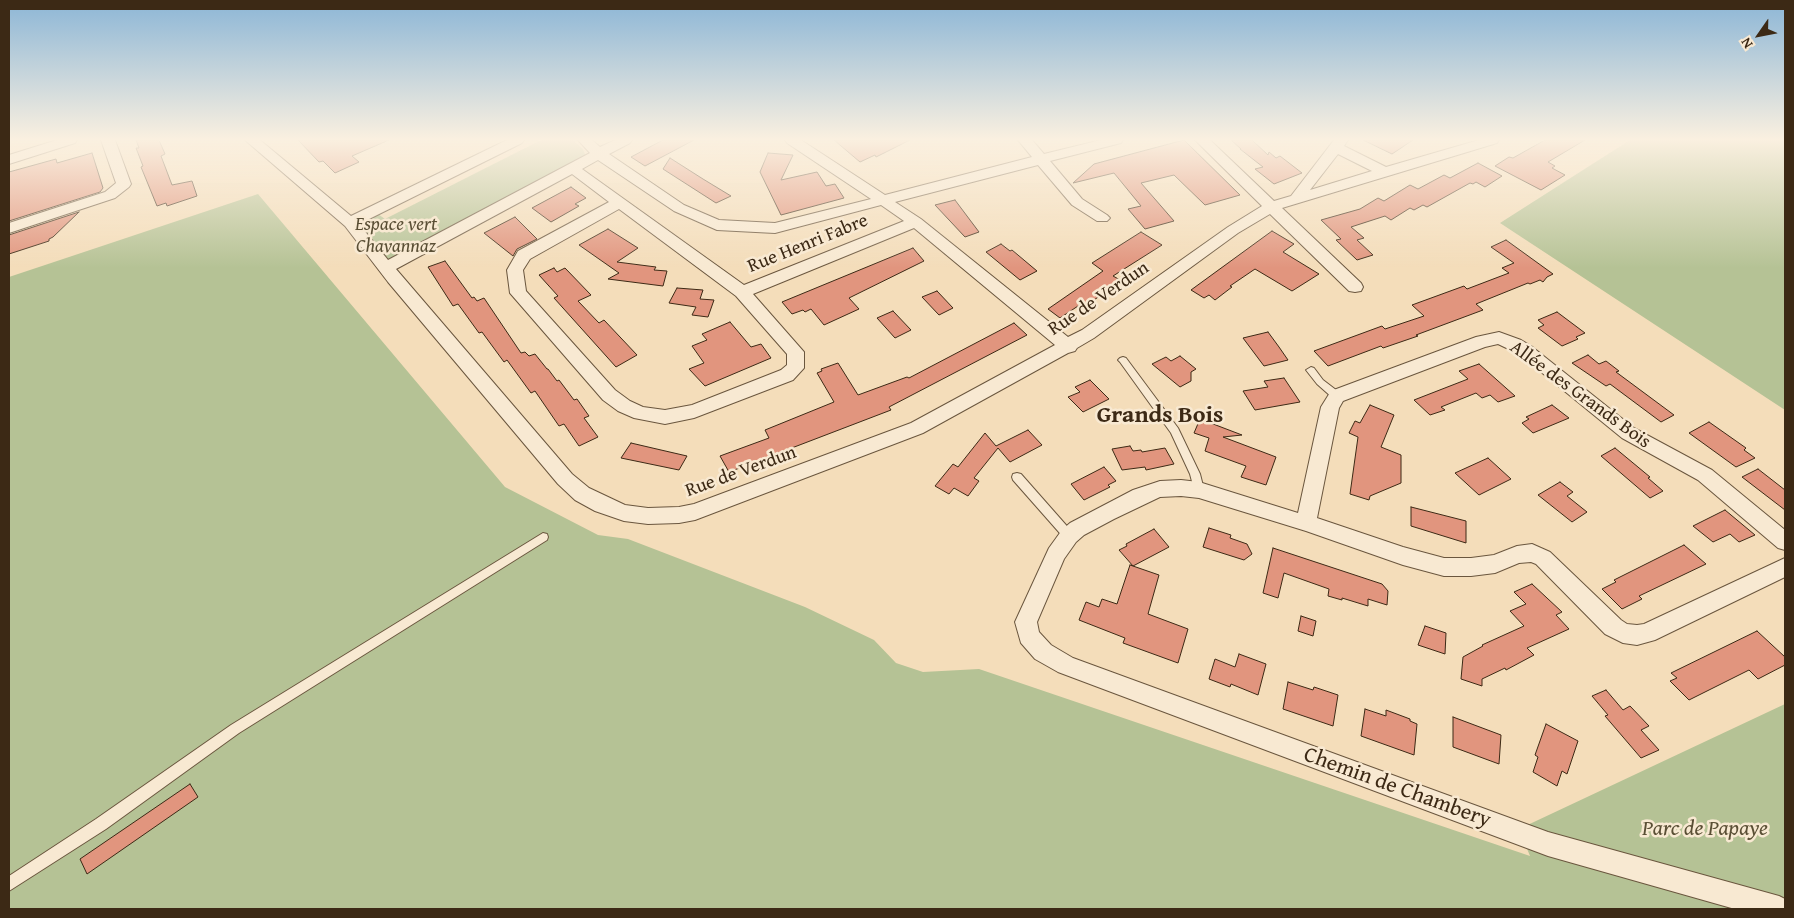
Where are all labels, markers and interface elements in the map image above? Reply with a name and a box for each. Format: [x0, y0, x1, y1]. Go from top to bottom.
north arrow [1734, 10, 1784, 60]
text: N [1735, 34, 1757, 53]
street label: Rue Henri Fabre [745, 210, 871, 278]
park label: Espace vert Chavannaz [355, 214, 437, 258]
street label: Rue de Verdun [1044, 257, 1154, 341]
street label: Allée des Grands Bois [1505, 336, 1655, 454]
district label: Grands Bois [1097, 402, 1223, 430]
street label: Rue de Verdun [682, 441, 800, 503]
street label: Chemin de Chambery [1300, 742, 1494, 834]
park label: Parc de Papaye [1642, 816, 1768, 842]

